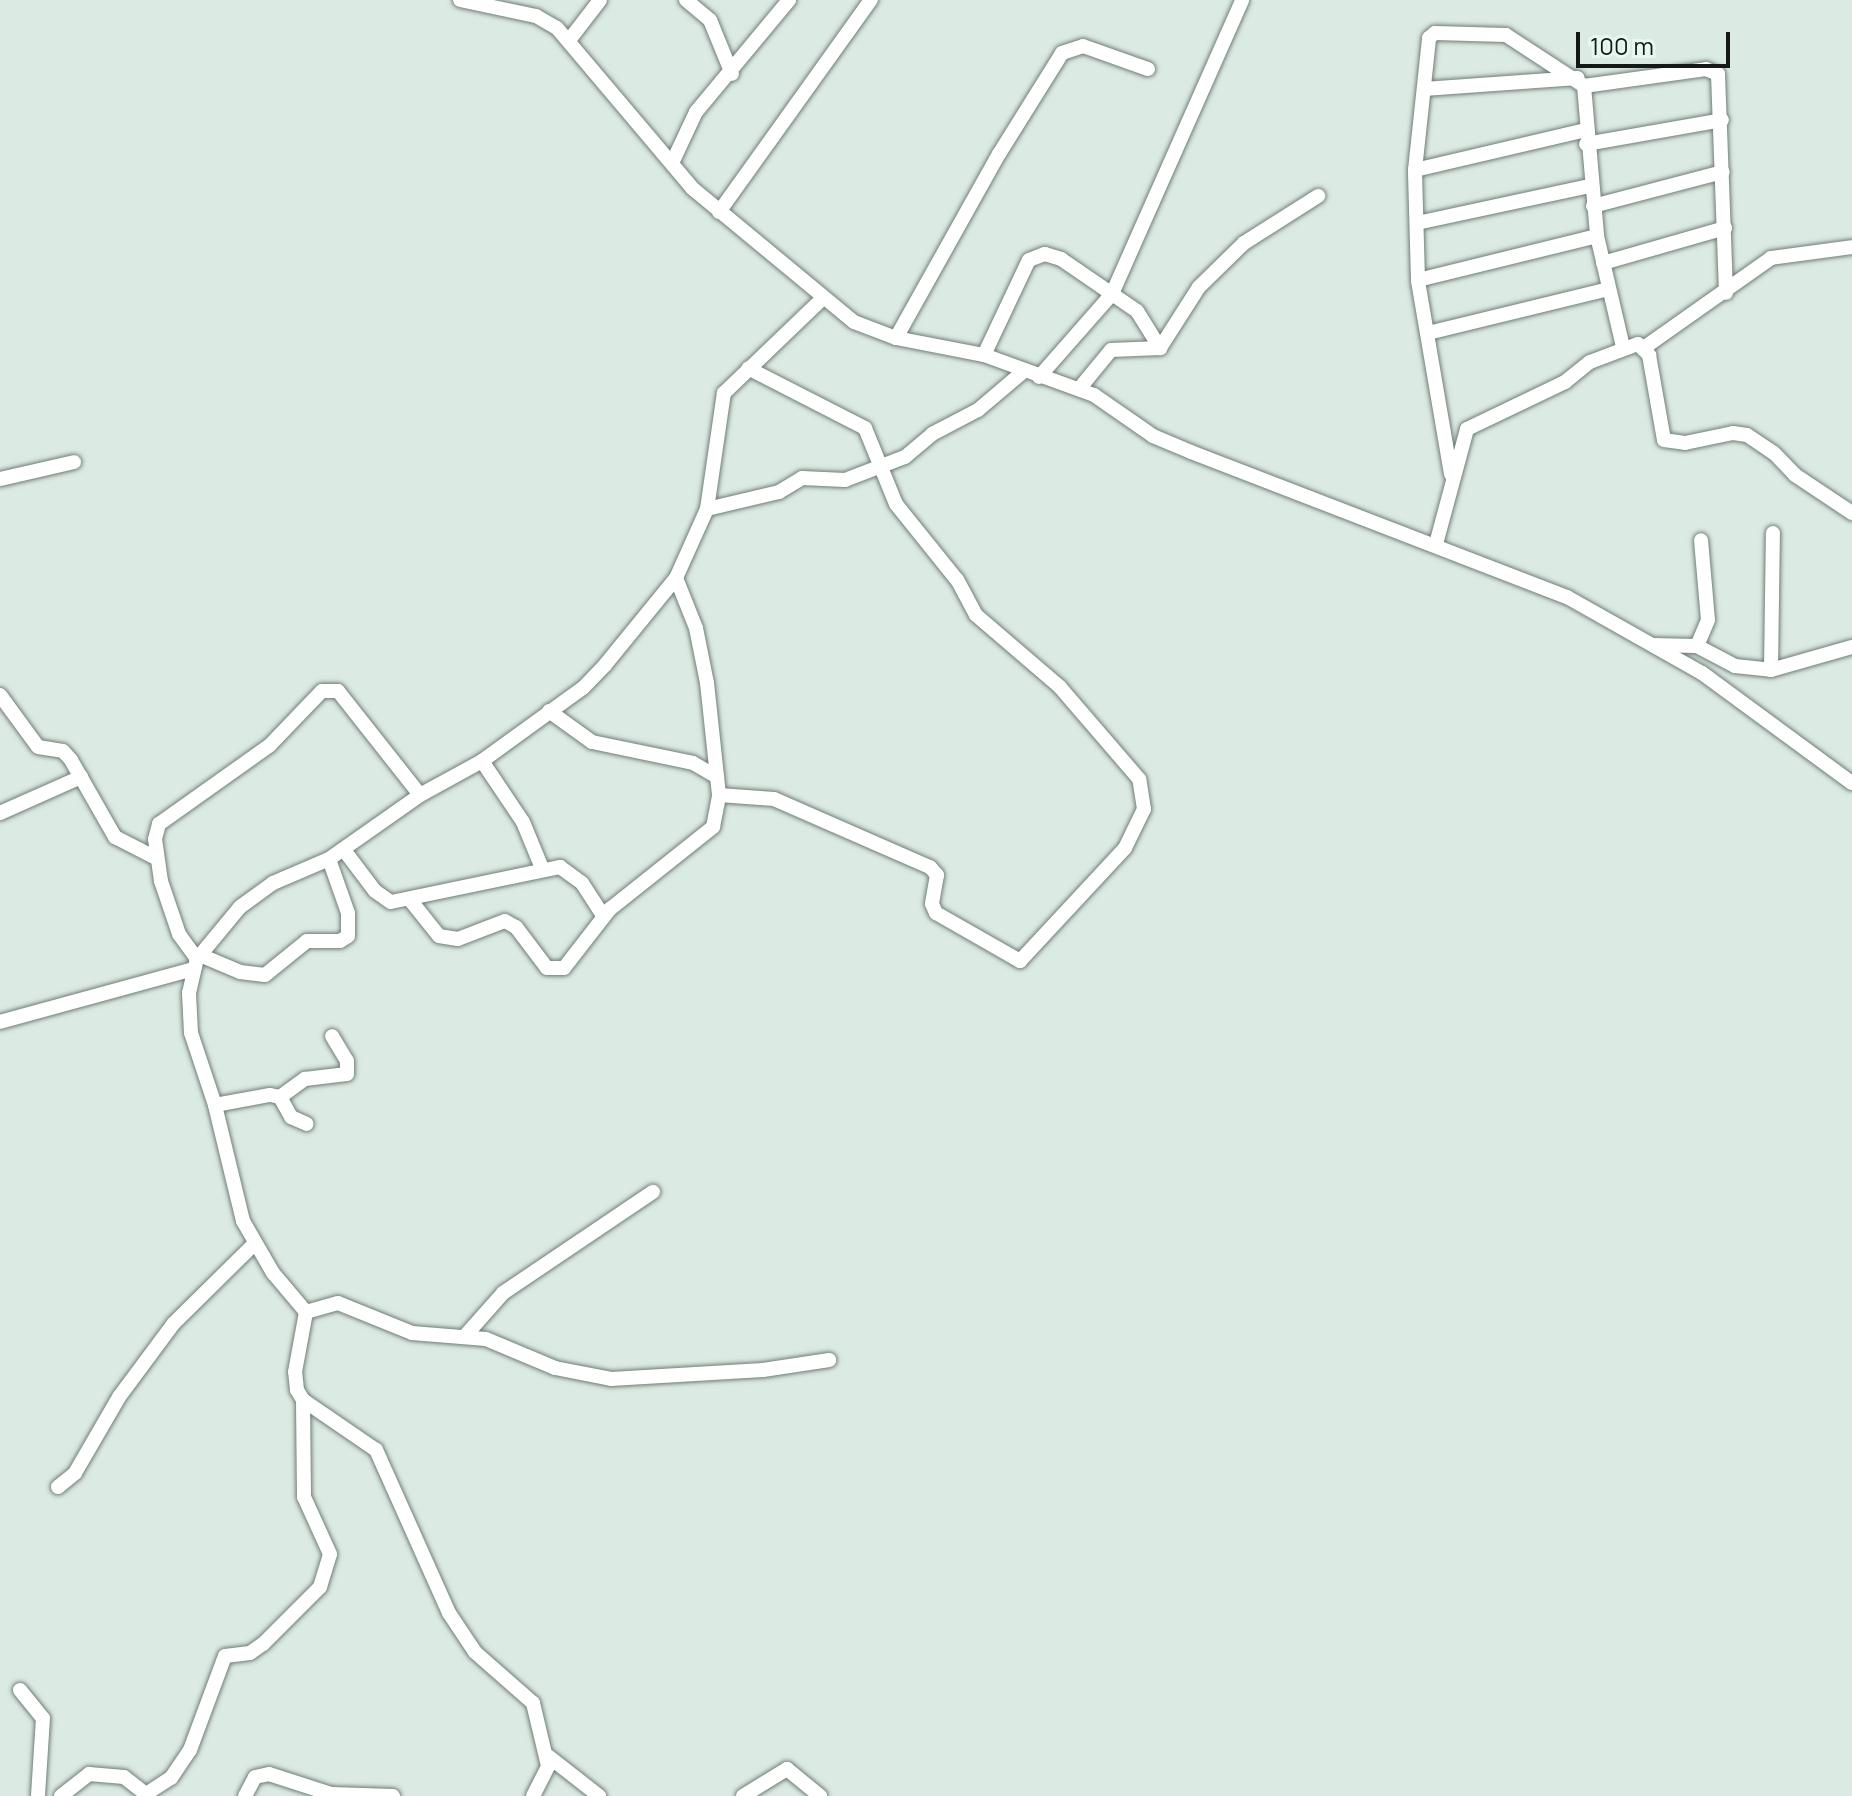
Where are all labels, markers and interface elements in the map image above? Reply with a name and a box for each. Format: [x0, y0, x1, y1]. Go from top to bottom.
scale bar [1580, 16, 1734, 66]
text: 100 m [1590, 29, 1654, 62]

